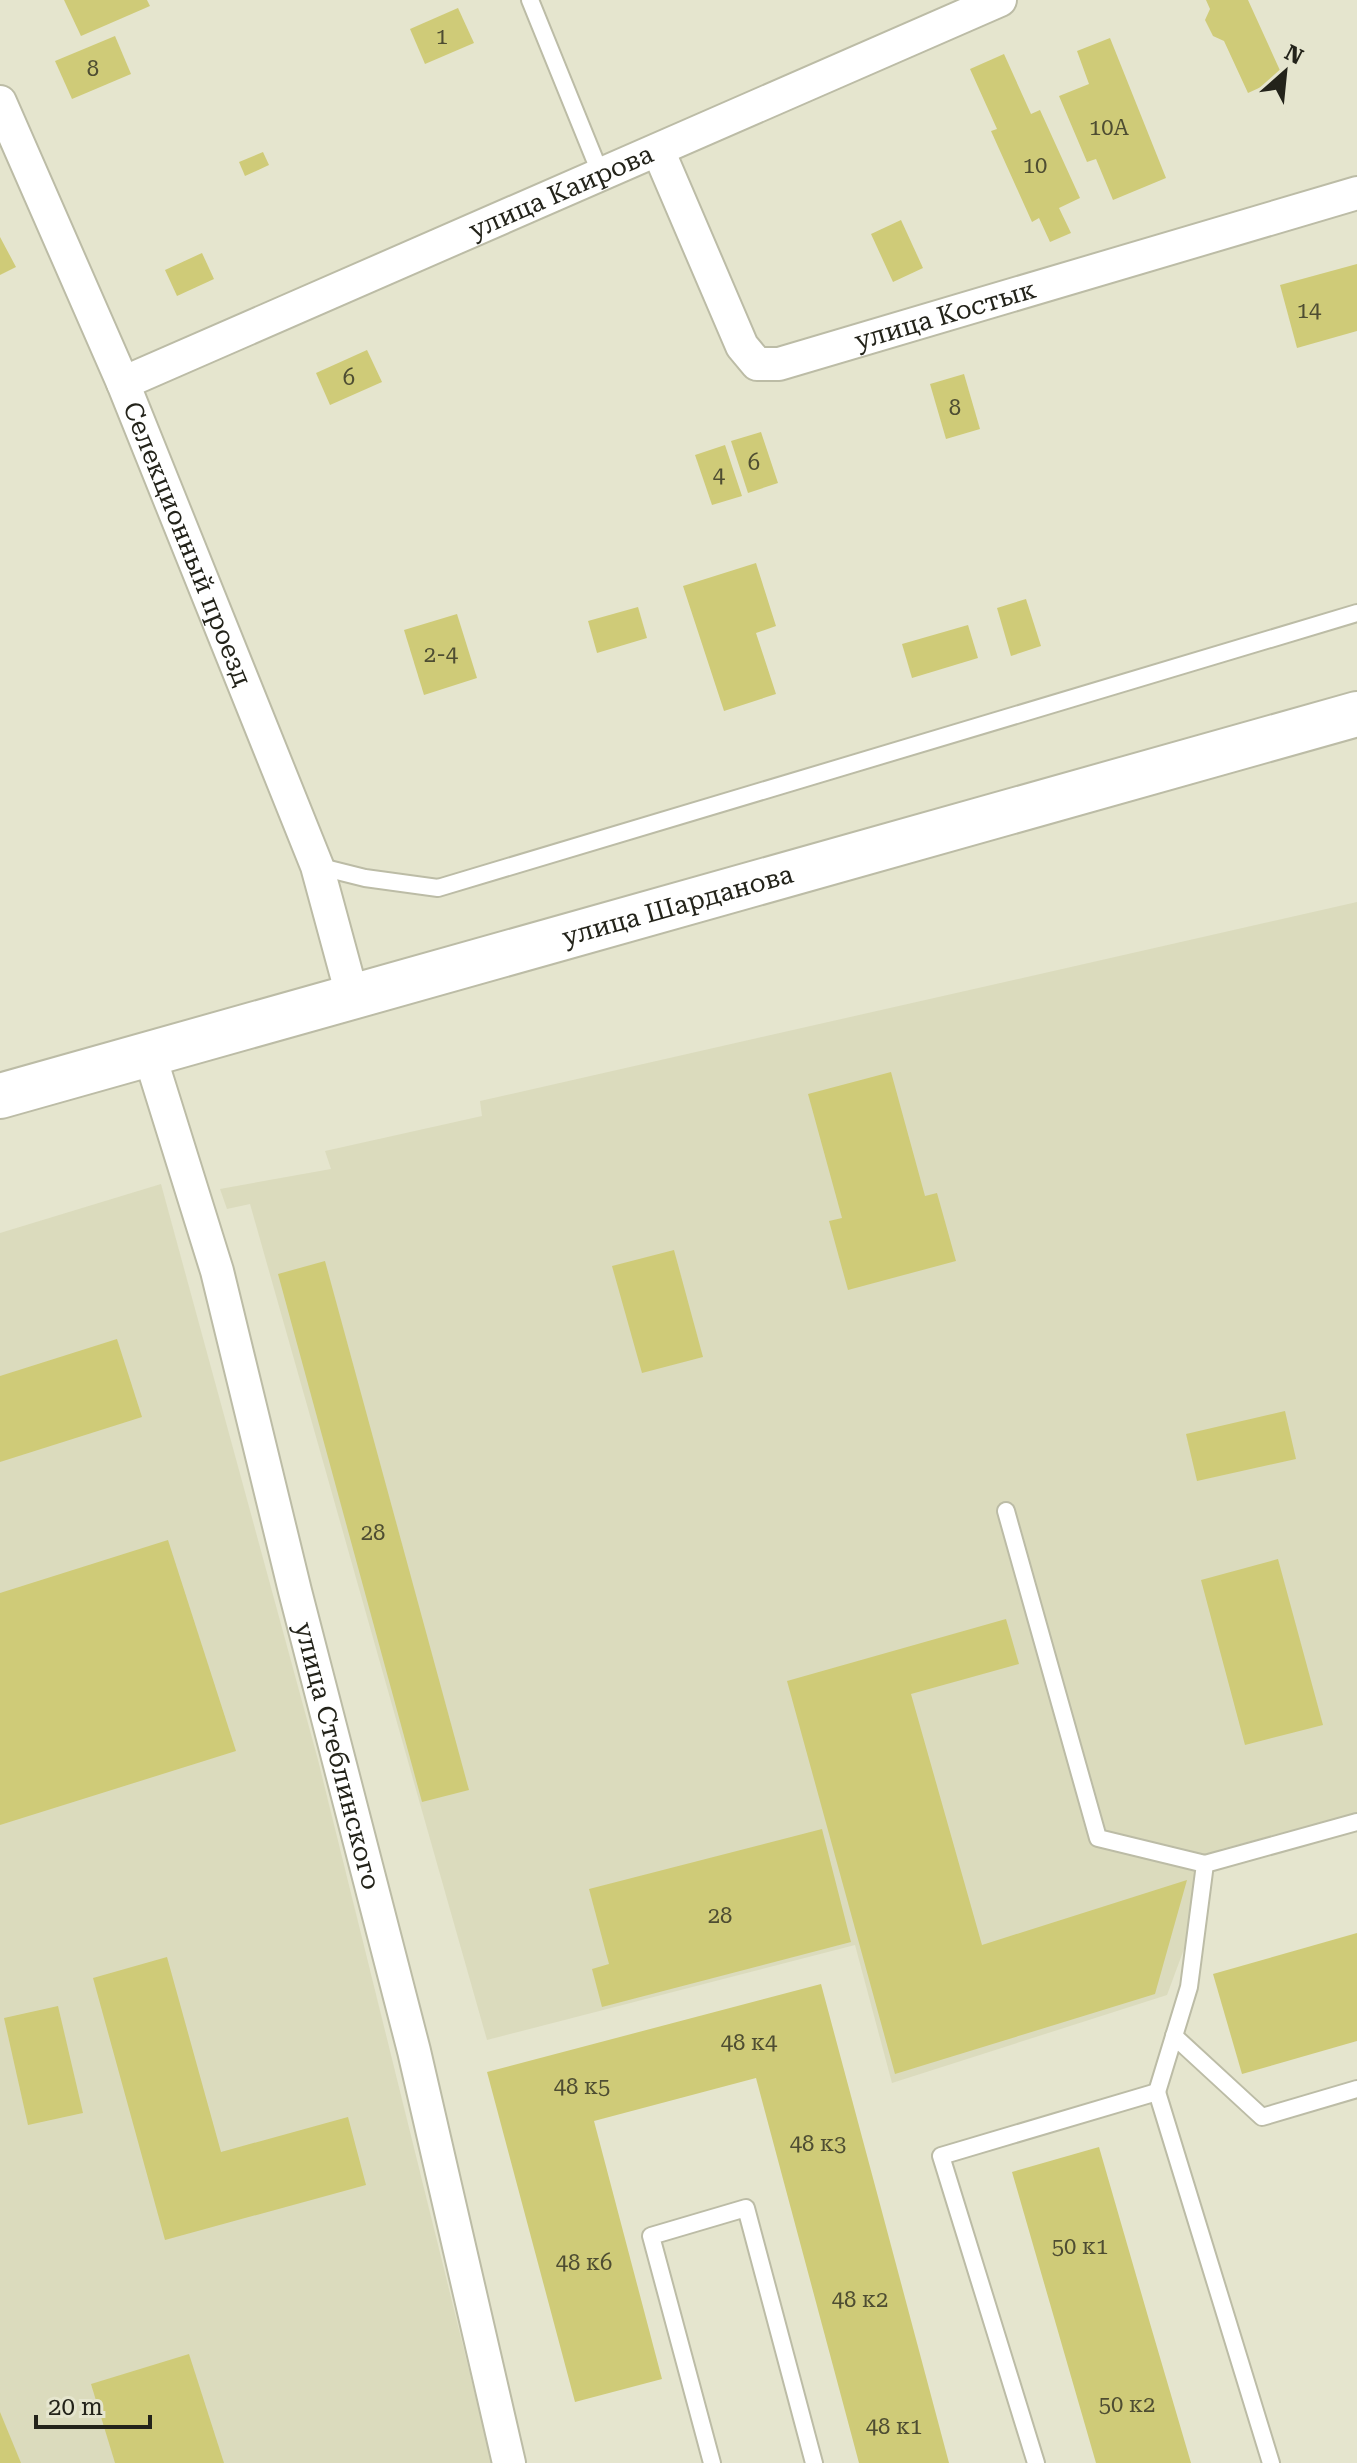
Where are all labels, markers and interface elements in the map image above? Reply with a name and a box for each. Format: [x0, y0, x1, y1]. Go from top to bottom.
house number: 1 [436, 24, 448, 49]
north arrow [1245, 32, 1325, 112]
text: N [1281, 40, 1307, 70]
house number: 8 [87, 56, 99, 81]
house number: 10А [1089, 115, 1130, 140]
street label: улица Каирова [464, 138, 658, 245]
house number: 10 [1023, 153, 1047, 178]
street label: улица Костык [851, 274, 1039, 356]
house number: 14 [1297, 298, 1322, 323]
house number: 6 [343, 365, 355, 390]
house number: 8 [949, 395, 961, 420]
street label: Селекционный проезд [117, 397, 258, 690]
house number: 6 [748, 450, 760, 475]
house number: 4 [713, 463, 726, 488]
house number: 2-4 [424, 642, 459, 667]
street label: улица Шарданова [559, 858, 796, 952]
house number: 28 [361, 1520, 385, 1545]
street label: улица Стеблинского [289, 1619, 387, 1893]
house number: 28 [708, 1903, 732, 1928]
house number: 48 к4 [721, 2030, 778, 2055]
house number: 48 к5 [554, 2074, 610, 2099]
house number: 48 к3 [790, 2131, 846, 2156]
house number: 50 к1 [1052, 2234, 1108, 2259]
house number: 48 к6 [556, 2250, 612, 2275]
house number: 48 к2 [832, 2287, 888, 2312]
scale bar [36, 2379, 150, 2429]
house number: 50 к2 [1099, 2392, 1155, 2417]
text: 20 m [48, 2393, 103, 2421]
house number: 48 к1 [866, 2414, 922, 2439]

